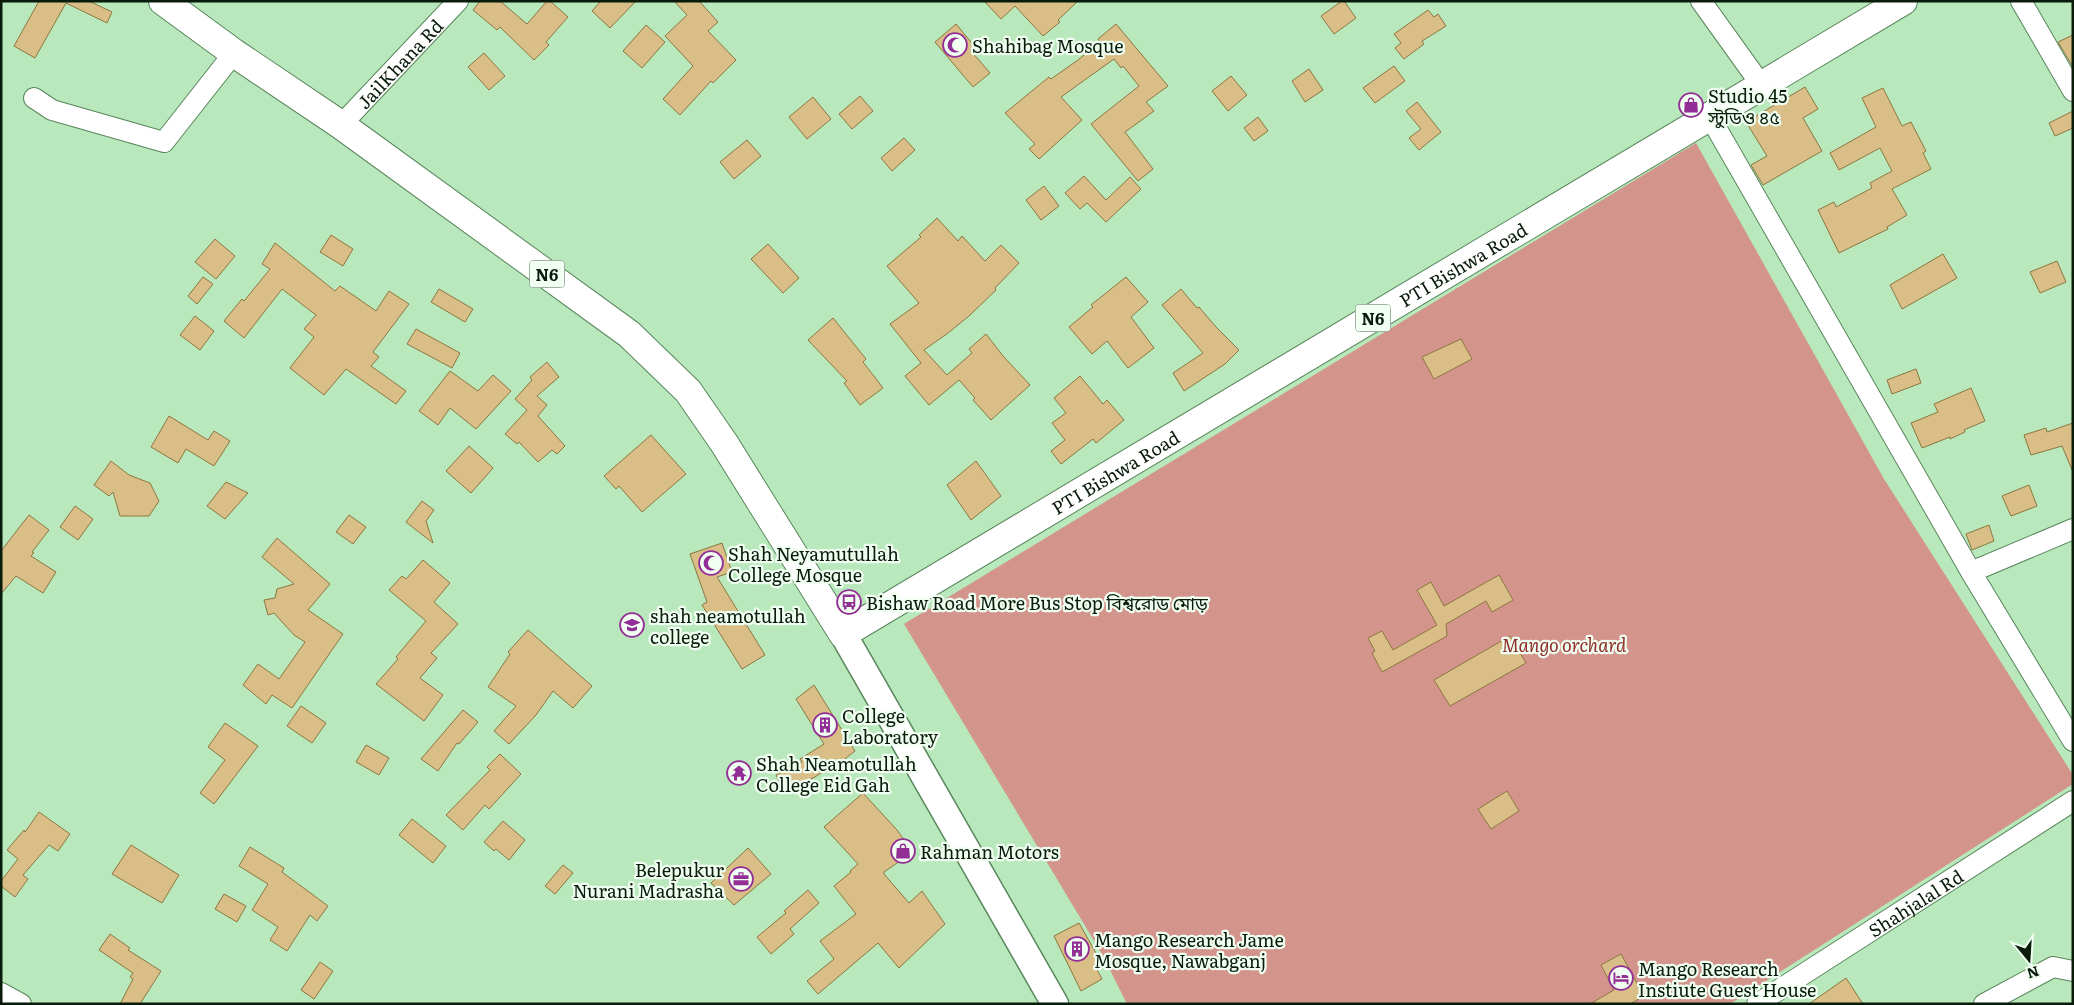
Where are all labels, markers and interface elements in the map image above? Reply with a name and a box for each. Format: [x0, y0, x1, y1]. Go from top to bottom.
street label: JailKhana Rd [350, 12, 449, 114]
mosque icon: Shahibag Mosque [942, 32, 968, 58]
place label: Shahibag Mosque [972, 32, 1124, 59]
place label: Studio 45 স্টুডিও ৪৫ [1707, 82, 1787, 130]
shop icon: Studio 45 স্টুডিও ৪৫ [1678, 92, 1704, 118]
street label: PTI Bishwa Road [1394, 215, 1532, 313]
road number: N6 [530, 260, 564, 288]
road number: N6 [1356, 304, 1390, 332]
street label: PTI Bishwa Road [1046, 423, 1184, 520]
place label: Shah Neyamutullah College Mosque [728, 540, 899, 588]
mosque icon: Shah Neyamutullah College Mosque [698, 550, 724, 576]
bus stop icon: Bishaw Road More Bus Stop বিশ্বরোড মোড় [836, 589, 862, 615]
place label: Bishaw Road More Bus Stop বিশ্বরোড মোড় [866, 589, 1208, 616]
place label: shah neamotullah college [650, 602, 806, 650]
school or university icon: shah neamotullah college [619, 612, 645, 638]
park label: Mango orchard [1502, 631, 1627, 658]
place label: College Laboratory [842, 702, 939, 750]
building icon: College Laboratory [812, 712, 838, 738]
place label: Shah Neamotullah College Eid Gah [756, 750, 917, 798]
temple icon: Shah Neamotullah College Eid Gah [726, 760, 752, 786]
shop icon: Rahman Motors [890, 838, 916, 864]
place label: Rahman Motors [920, 838, 1059, 865]
place label: Belepukur Nurani Madrasha [573, 856, 724, 904]
street label: Shahjalal Rd [1862, 862, 1968, 943]
office icon: Belepukur Nurani Madrasha [728, 866, 754, 892]
place label: Mango Research Jame Mosque, Nawabganj [1094, 926, 1284, 974]
north arrow [2004, 935, 2054, 985]
building icon: Mango Research Jame Mosque, Nawabganj [1064, 936, 1090, 962]
place label: Mango Research Instiute Guest House [1638, 955, 1816, 1003]
text: N [2024, 962, 2042, 985]
hotel icon: Mango Research Instiute Guest House [1608, 965, 1634, 991]

